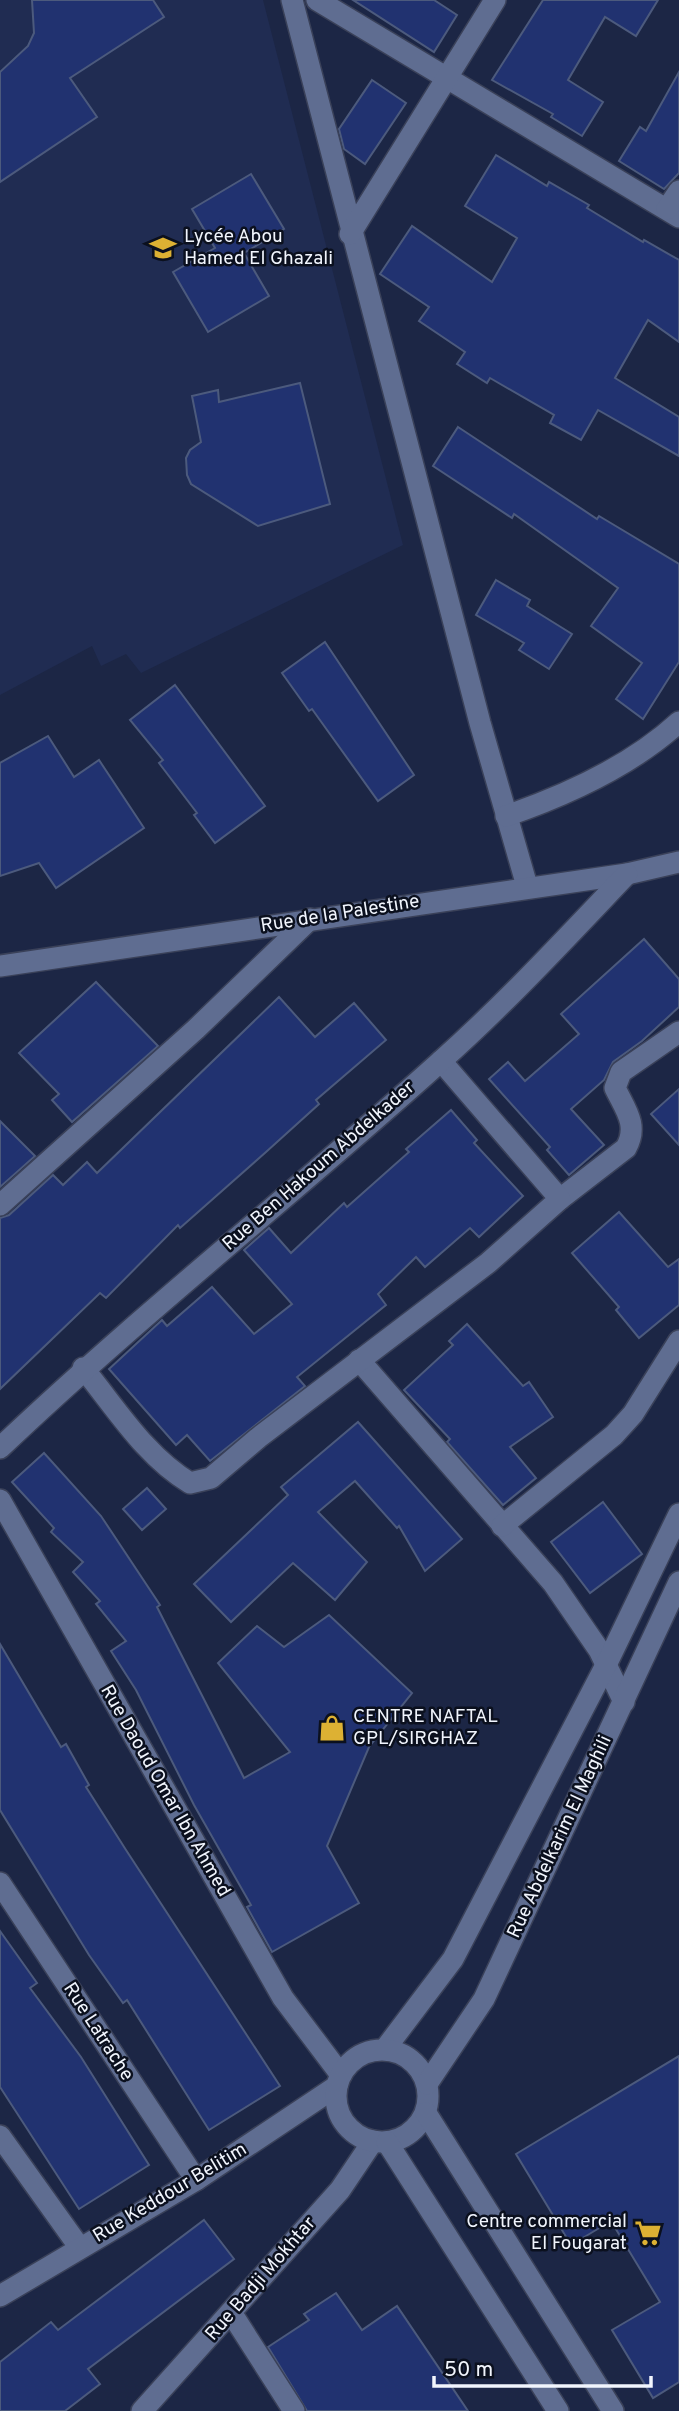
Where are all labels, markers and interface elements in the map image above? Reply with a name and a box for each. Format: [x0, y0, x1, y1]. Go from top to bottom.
place label: Lycée Abou Hamed El Ghazali [184, 225, 333, 271]
school or university icon: Lycée Abou Hamed El Ghazali [148, 233, 178, 263]
street label: Rue de la Palestine [259, 890, 421, 938]
street label: Rue Ben Hakoum Abdelkader [218, 1075, 421, 1256]
street label: Rue Daoud Omar Ibn Ahmed [94, 1681, 236, 1901]
place label: CENTRE NAFTAL GPL/SIRGHAZ [353, 1705, 498, 1751]
shop icon: CENTRE NAFTAL GPL/SIRGHAZ [317, 1713, 347, 1743]
street label: Rue Abdelkarim El Maghili [502, 1732, 618, 1942]
street label: Rue Latrache [57, 1978, 139, 2086]
street label: Rue Keddour Belitim [89, 2138, 251, 2248]
place label: Centre commercial El Fougarat [466, 2210, 627, 2256]
street label: Rue Badji Mokhtar [200, 2211, 322, 2346]
supermarket icon: Centre commercial El Fougarat [633, 2218, 663, 2248]
scale bar [434, 2344, 651, 2388]
text: 50 m [444, 2357, 493, 2384]

